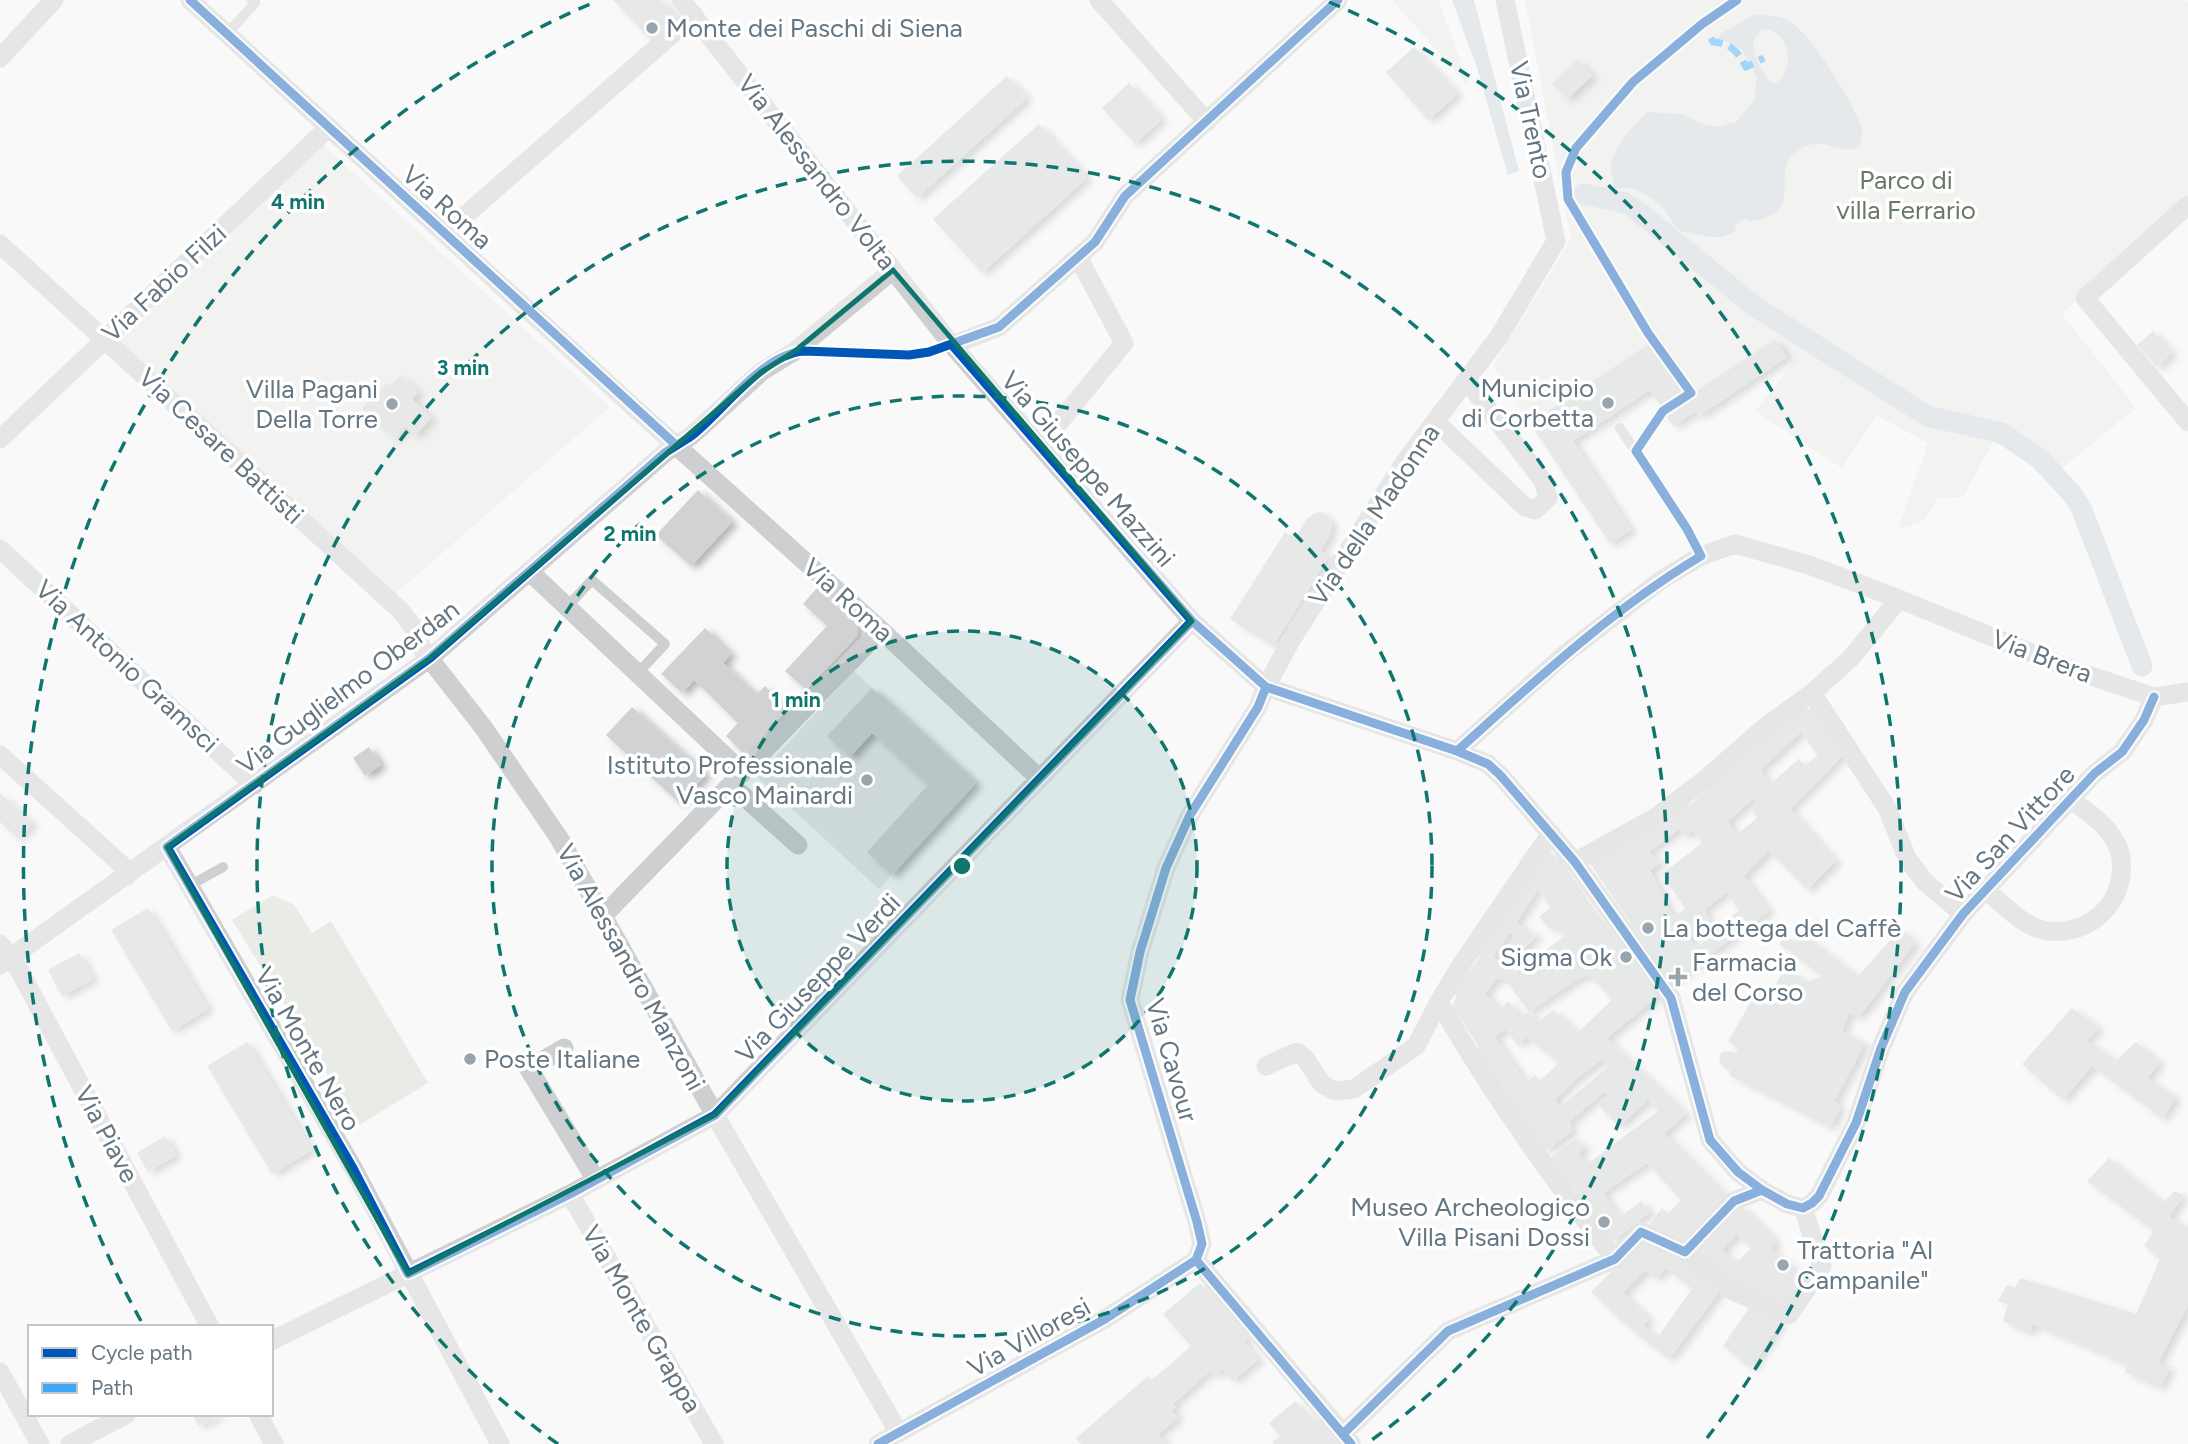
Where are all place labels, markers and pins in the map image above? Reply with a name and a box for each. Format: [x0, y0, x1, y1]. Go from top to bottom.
place label: Monte dei Paschi di Siena [666, 12, 963, 44]
marker: Monte dei Paschi di Siena [644, 20, 660, 36]
place label: Municipio di Corbetta [1461, 372, 1594, 434]
place label: Villa Pagani Della Torre [246, 373, 378, 435]
marker: Municipio di Corbetta [1600, 395, 1616, 411]
marker: Villa Pagani Della Torre [384, 396, 400, 412]
place label: Istituto Professionale Vasco Mainardi [607, 749, 853, 811]
marker: Istituto Professionale Vasco Mainardi [859, 772, 875, 788]
centre of rings [950, 854, 974, 878]
place label: La bottega del Caffè [1662, 912, 1901, 944]
marker: La bottega del Caffè [1640, 920, 1656, 936]
place label: Sigma Ok [1500, 941, 1612, 973]
place label: Farmacia del Corso [1692, 946, 1803, 1008]
marker: Sigma Ok [1618, 949, 1634, 965]
marker: Farmacia del Corso [1670, 969, 1686, 985]
place label: Poste Italiane [484, 1043, 640, 1075]
marker: Poste Italiane [462, 1051, 478, 1067]
place label: Museo Archeologico Villa Pisani Dossi [1350, 1191, 1590, 1253]
marker: Museo Archeologico Villa Pisani Dossi [1596, 1214, 1612, 1230]
place label: Trattoria "Al Campanile" [1797, 1234, 1933, 1296]
marker: Trattoria "Al Campanile" [1775, 1257, 1791, 1273]

